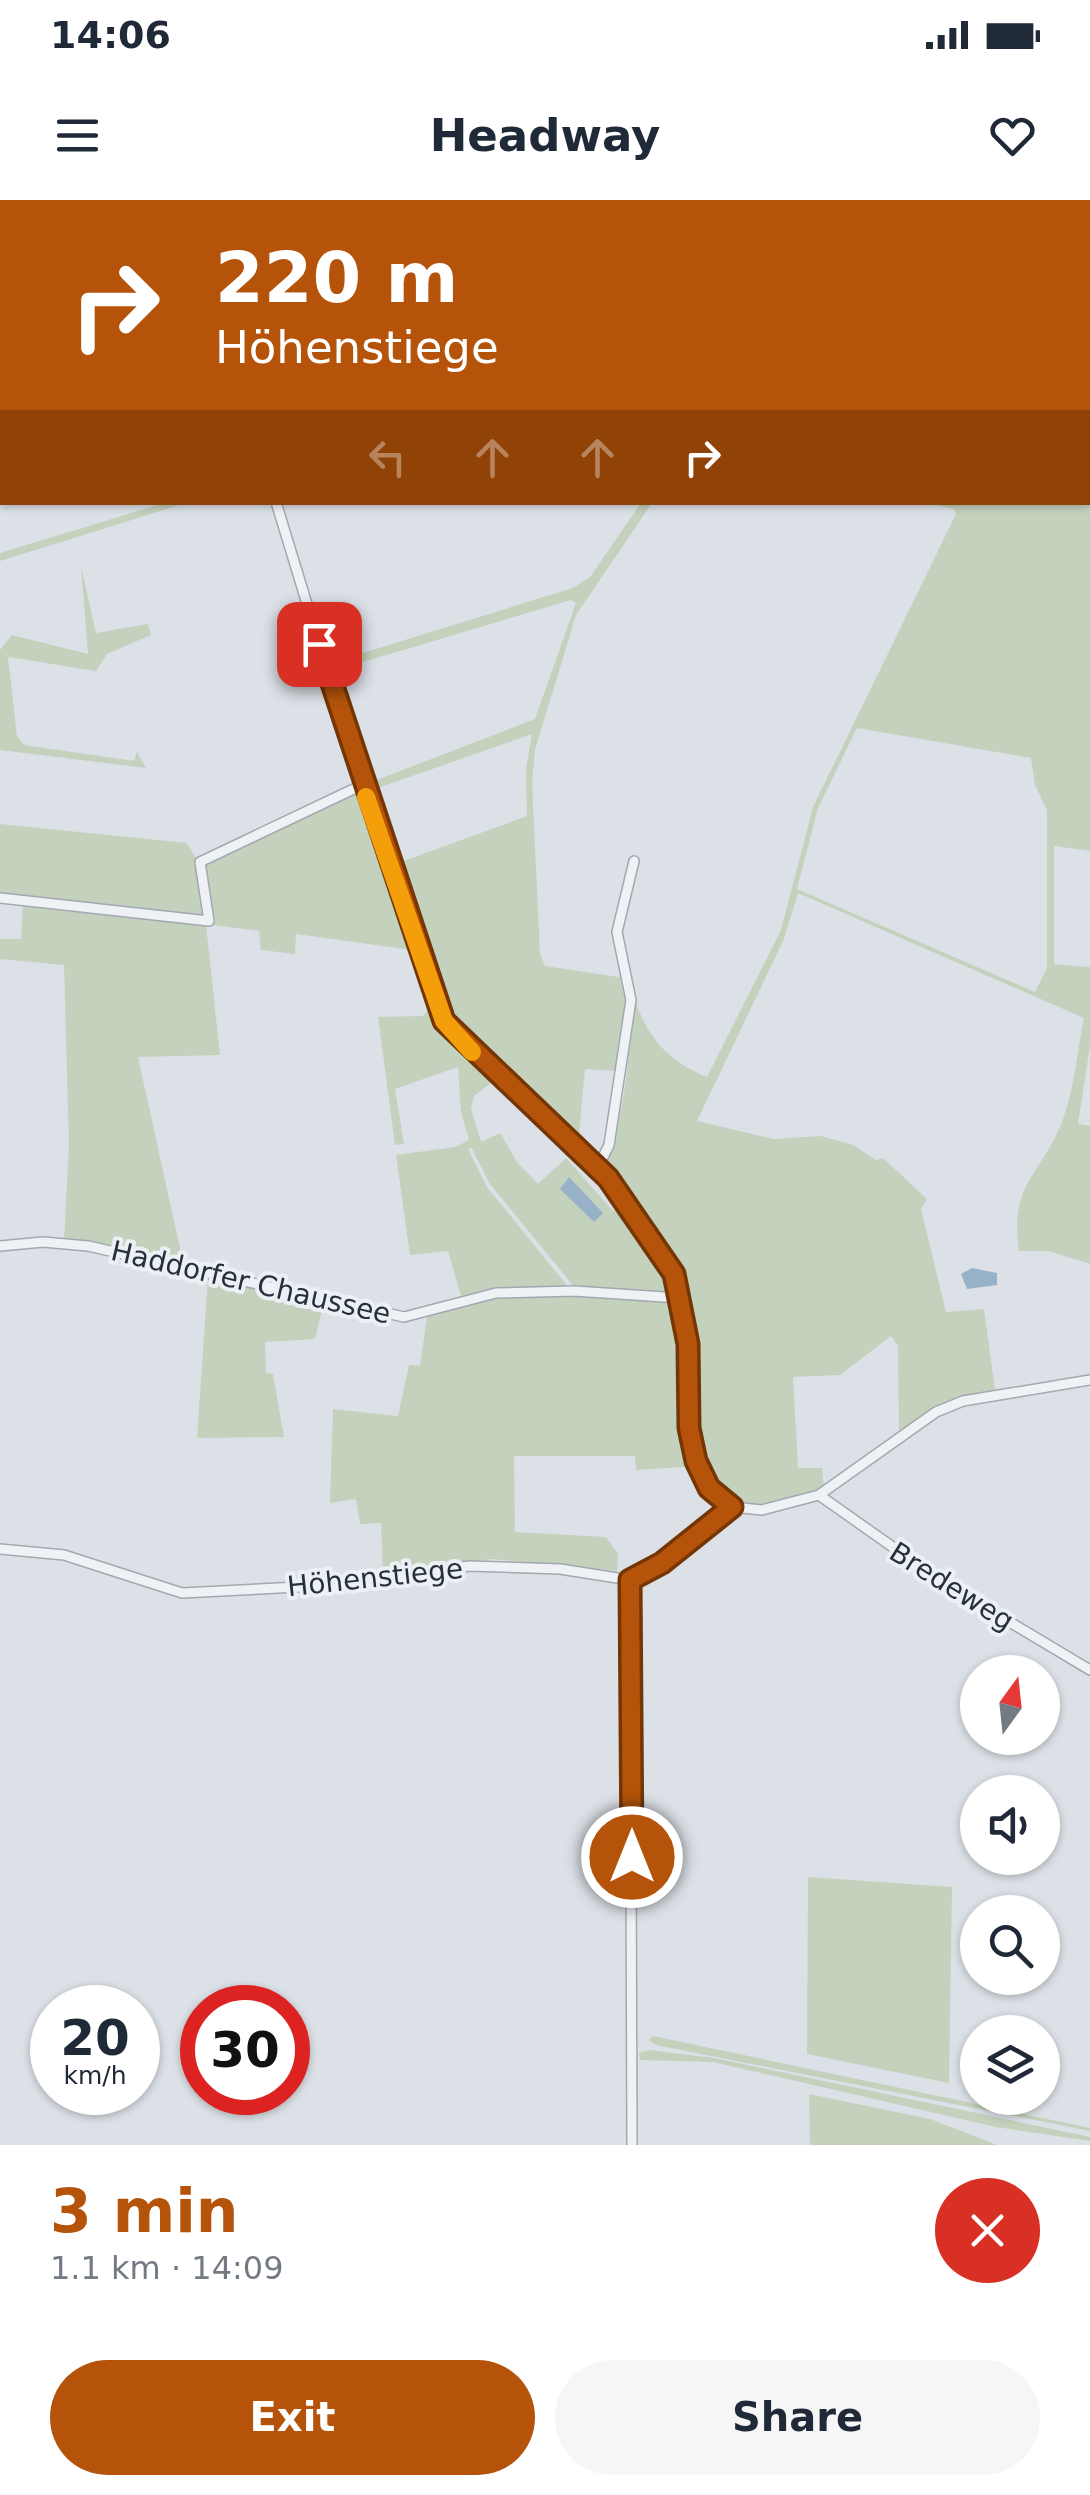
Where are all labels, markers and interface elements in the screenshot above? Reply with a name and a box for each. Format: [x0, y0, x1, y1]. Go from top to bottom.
text: 14:06 [50, 13, 171, 57]
icon: menu [50, 108, 105, 163]
icon: heart [985, 108, 1040, 163]
text: Headway [430, 109, 660, 162]
text: 220 m [215, 237, 458, 319]
icon: right [50, 240, 180, 370]
text: Höhenstiege [215, 321, 499, 374]
icon: left [360, 430, 415, 485]
icon: ahead [465, 430, 520, 485]
icon: ahead [570, 430, 625, 485]
icon: right [675, 430, 730, 485]
pin [277, 602, 362, 687]
icon: arrive [292, 617, 347, 672]
street label: Haddorfer Chaussee [108, 1234, 394, 1331]
street label: Bredeweg [884, 1535, 1020, 1638]
street label: Höhenstiege [286, 1552, 465, 1603]
north arrow [960, 1655, 1060, 1755]
map controls [960, 1655, 1060, 2115]
button: sound [960, 1775, 1060, 1875]
position arrow [580, 1805, 684, 1909]
button: search [960, 1895, 1060, 1995]
speed limit sign: 30 [180, 1985, 310, 2115]
text: 20 [60, 2009, 130, 2067]
button: layers [960, 2015, 1060, 2115]
text: km/h [63, 2061, 127, 2090]
text: 3 min [50, 2176, 238, 2246]
button: close [935, 2178, 1040, 2283]
text: 1.1 km · 14:09 [50, 2249, 284, 2287]
button: Exit [50, 2360, 535, 2475]
button: Share [555, 2360, 1040, 2475]

